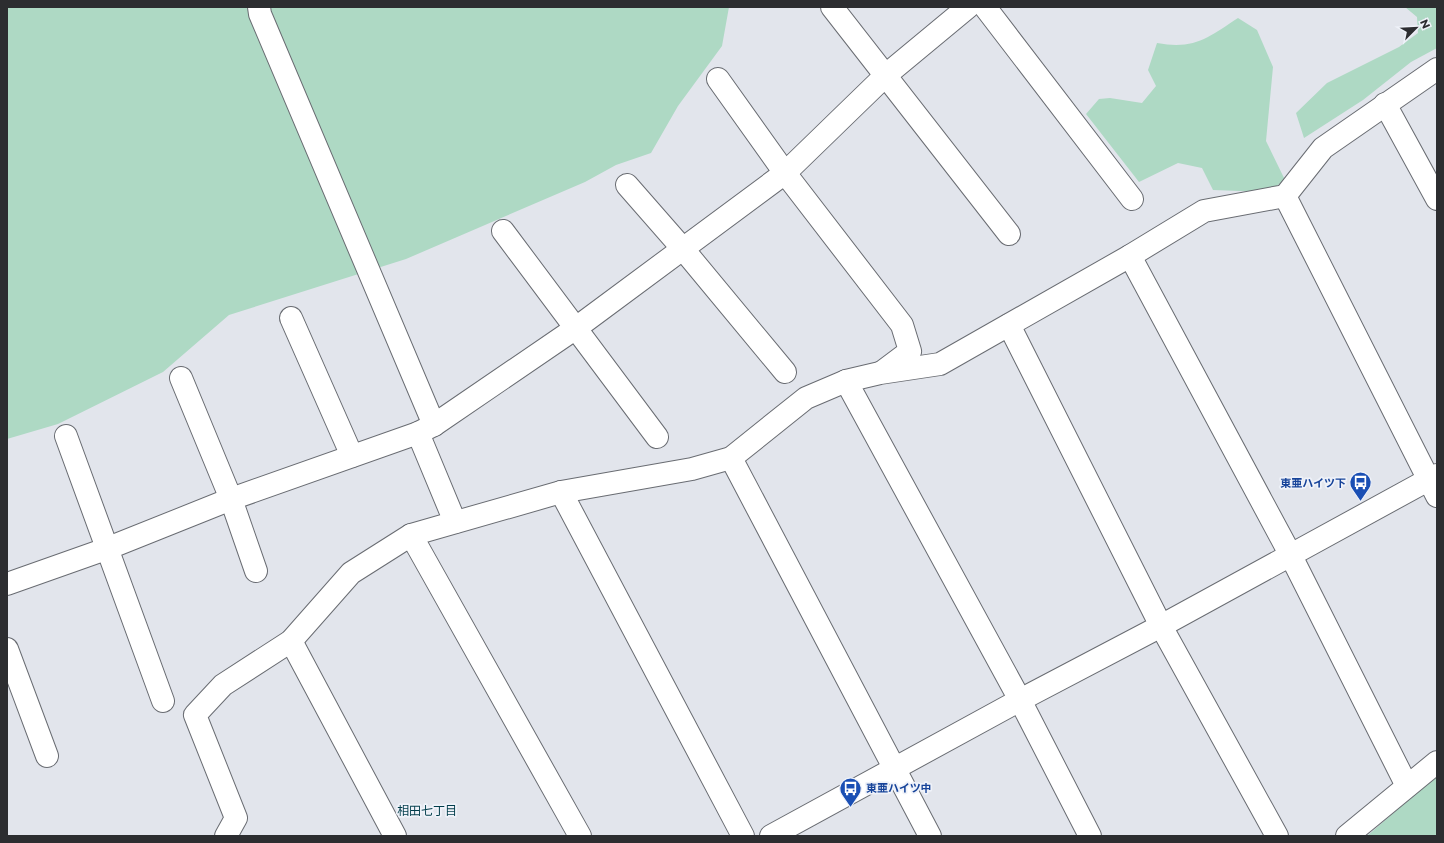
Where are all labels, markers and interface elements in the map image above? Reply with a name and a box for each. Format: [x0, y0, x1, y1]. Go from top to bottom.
north arrow [1396, 8, 1436, 48]
text: N [1417, 17, 1433, 31]
bus stop icon: 東亜ハイツ下 [1348, 470, 1374, 503]
place label: 東亜ハイツ下 [1280, 476, 1346, 490]
bus stop icon: 東亜ハイツ中 [838, 775, 864, 808]
place label: 東亜ハイツ中 [866, 781, 932, 795]
district label: 相田七丁目 [397, 803, 457, 818]

